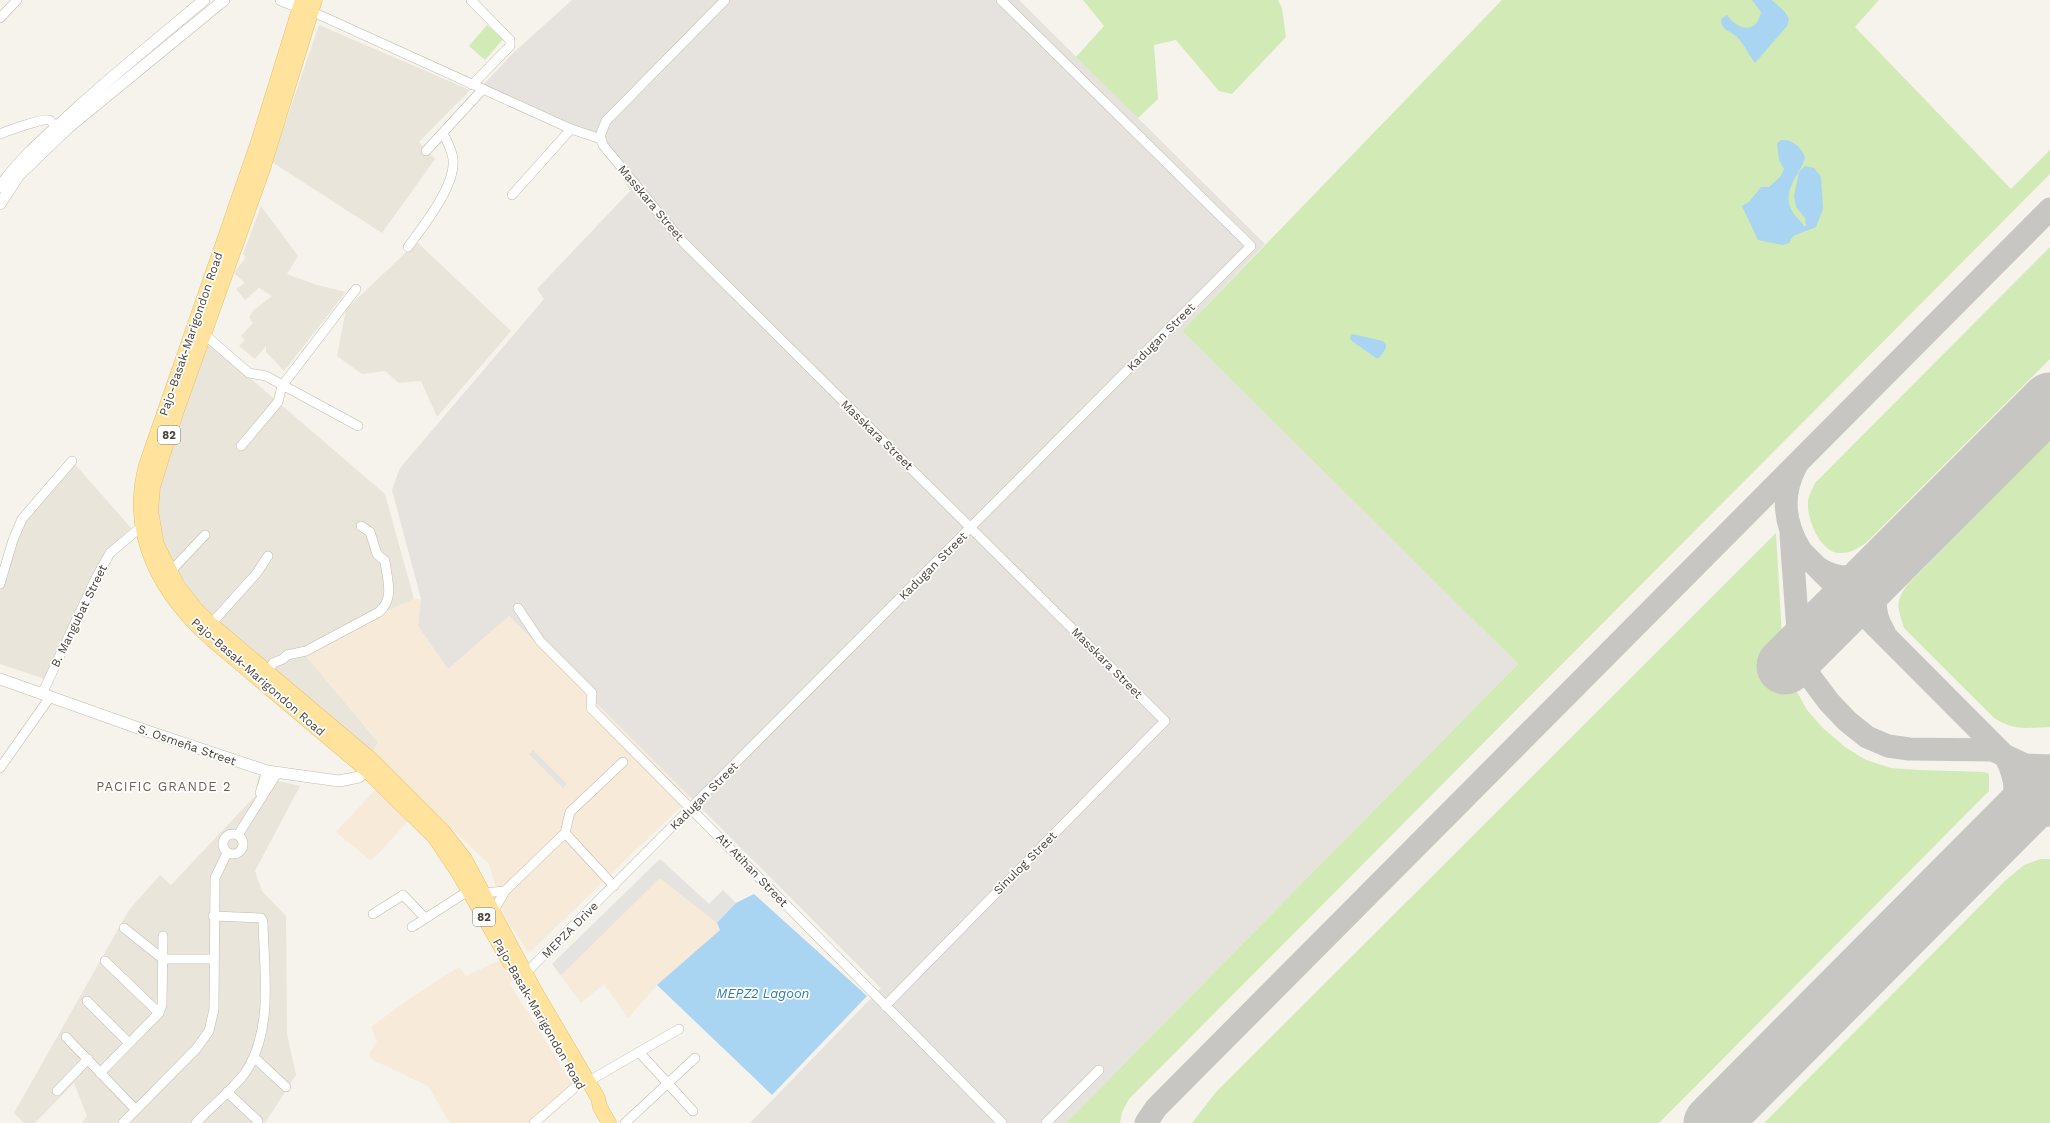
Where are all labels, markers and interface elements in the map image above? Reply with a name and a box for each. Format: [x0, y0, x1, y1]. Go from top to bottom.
street label: Masskara Street [615, 162, 687, 244]
street label: Pajo-Basak-Marigondon Road [156, 250, 226, 418]
street label: Kadugan Street [1124, 300, 1198, 374]
street label: Masskara Street [838, 397, 916, 473]
road number: 82 [158, 426, 180, 444]
street label: Kadugan Street [896, 529, 970, 603]
street label: B. Mangubat Street [48, 562, 110, 670]
street label: Pajo-Basak-Marigondon Road [188, 615, 328, 739]
street label: Masskara Street [1069, 625, 1145, 701]
street label: S. Osmeña Street [136, 722, 238, 768]
street label: Kadugan Street [667, 759, 741, 833]
district label: PACIFIC GRANDE 2 [96, 779, 232, 794]
street label: Sinulog Street [991, 829, 1059, 897]
street label: Ati Atihan Street [713, 830, 791, 910]
street label: MEPZA Drive [539, 899, 601, 961]
road number: 82 [473, 908, 495, 926]
street label: Pajo-Basak-Marigondon Road [490, 936, 588, 1092]
water label: MEPZ2 Lagoon [717, 986, 810, 1001]

